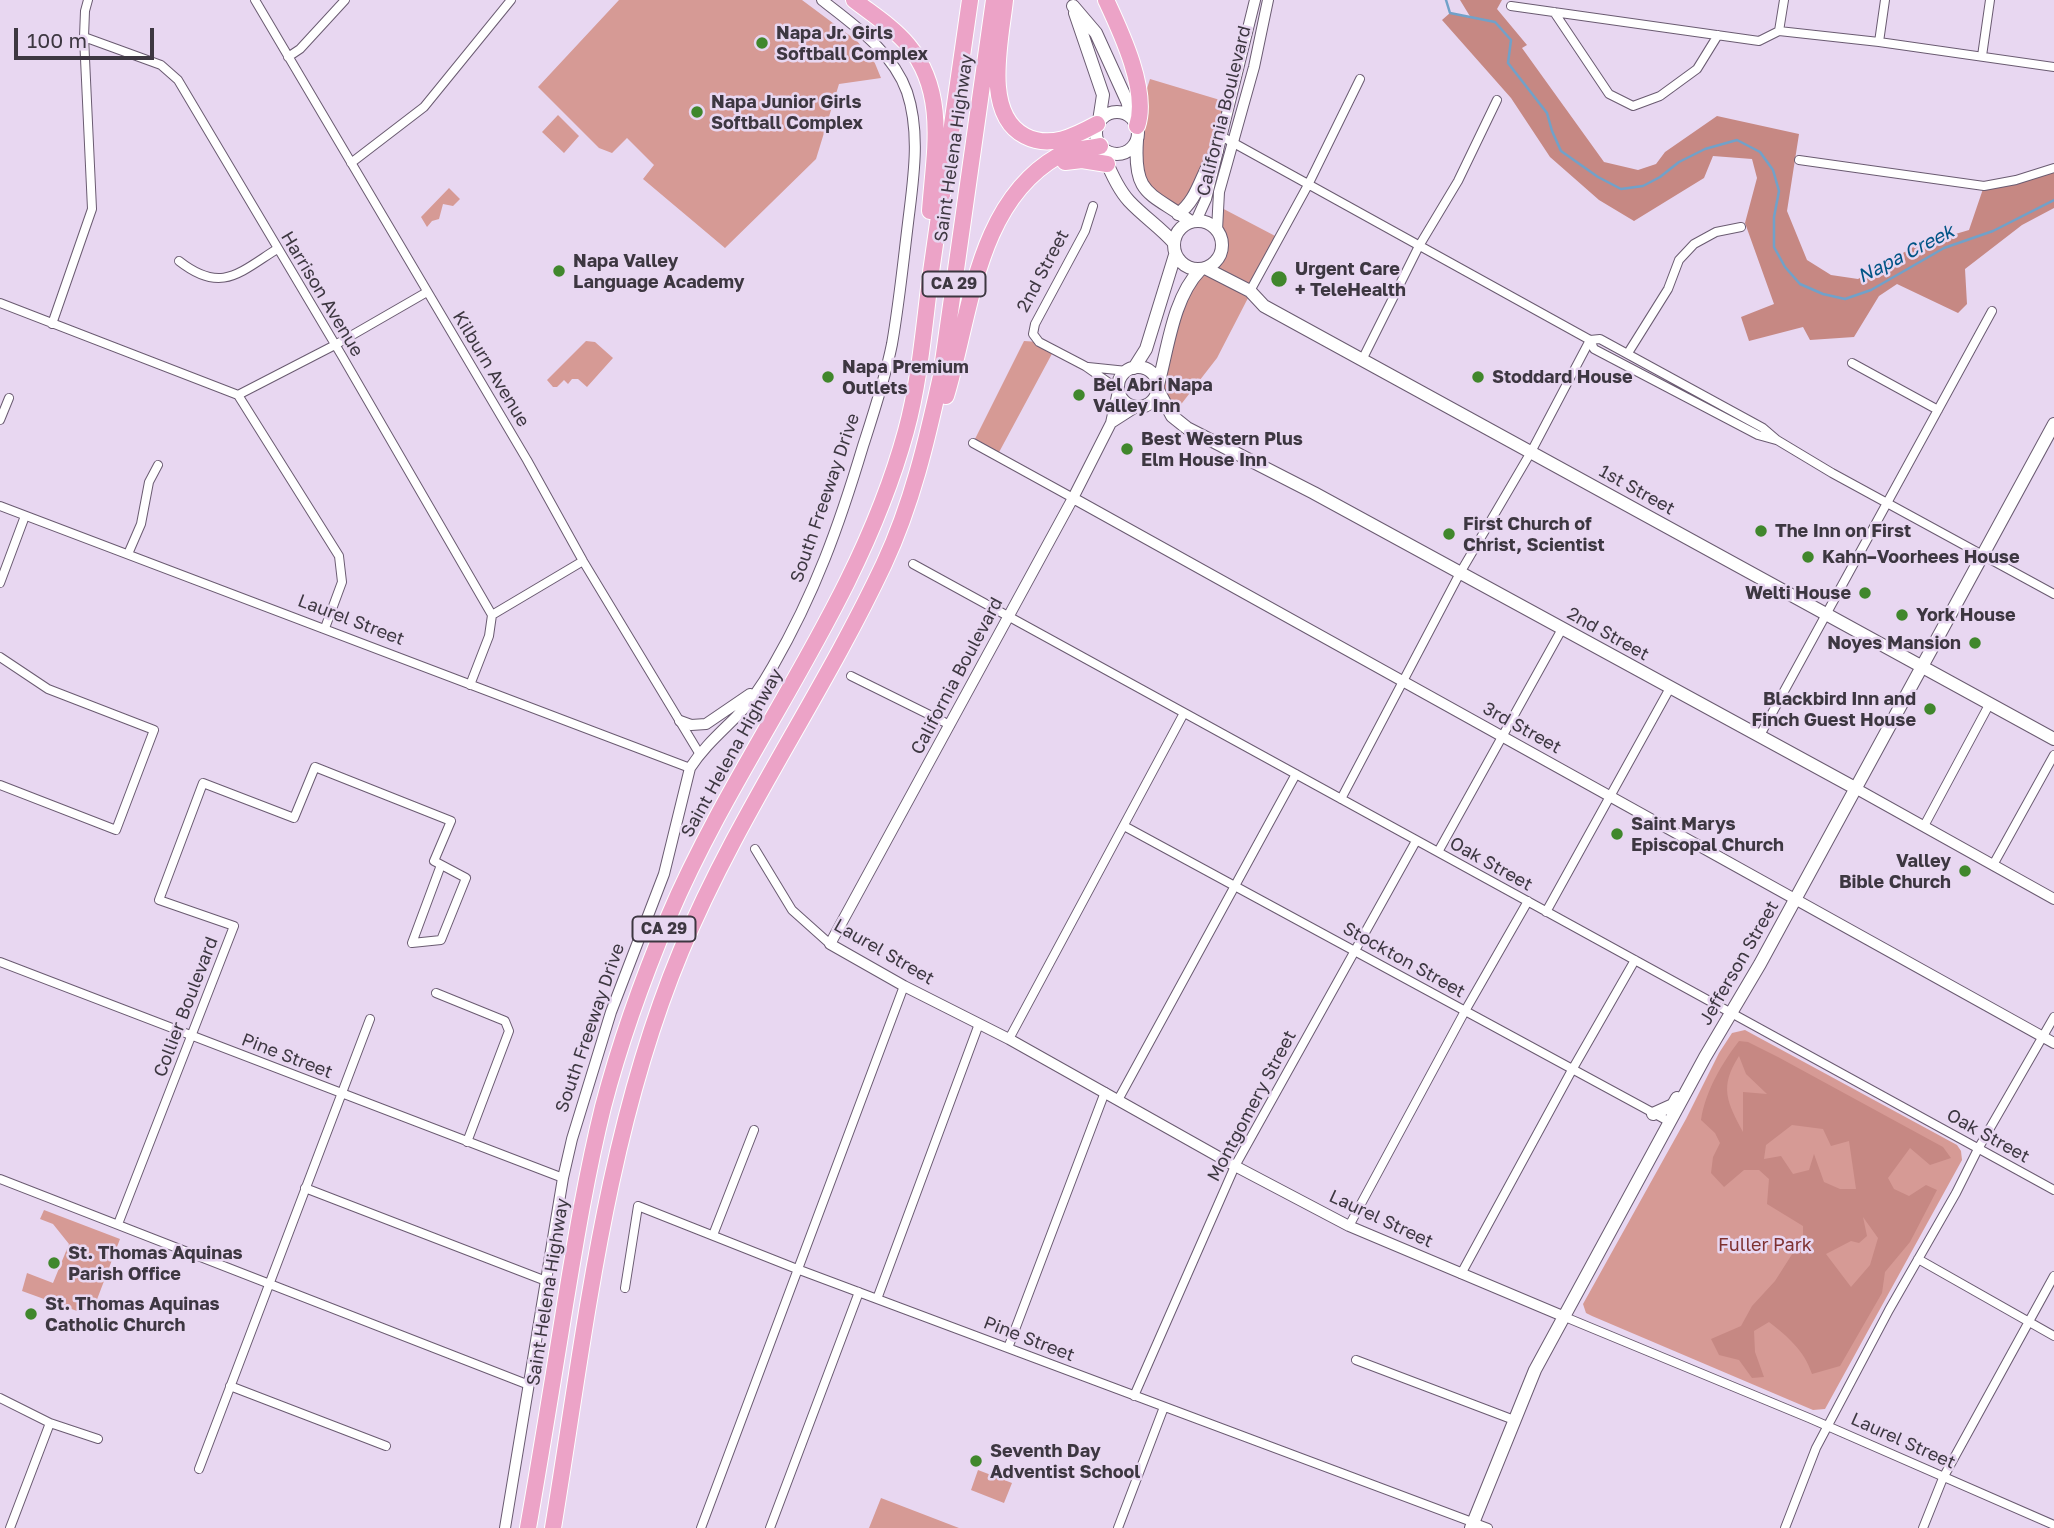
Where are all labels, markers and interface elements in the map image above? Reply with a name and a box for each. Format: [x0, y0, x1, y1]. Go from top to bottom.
scale bar [18, 14, 158, 58]
place label: Napa Jr. Girls Softball Complex [776, 22, 928, 64]
street label: California Boulevard [1192, 24, 1256, 198]
text: 100 m [27, 27, 87, 53]
marker: Napa Jr. Girls Softball Complex [754, 35, 770, 51]
street label: Saint Helena Highway [930, 53, 978, 243]
place label: Napa Junior Girls Softball Complex [711, 91, 863, 134]
marker: Napa Junior Girls Softball Complex [689, 104, 705, 120]
water label: Napa Creek [1854, 220, 1958, 288]
street label: 2nd Street [1012, 226, 1074, 316]
street label: Harrison Avenue [276, 228, 368, 360]
place label: Napa Valley Language Academy [573, 250, 745, 292]
place label: Urgent Care + TeleHealth [1295, 258, 1406, 300]
marker: Napa Valley Language Academy [551, 263, 567, 279]
marker: Urgent Care + TeleHealth [1269, 269, 1289, 289]
road number: CA 29 [922, 272, 986, 296]
street label: Kilburn Avenue [448, 307, 534, 431]
place label: Napa Premium Outlets [842, 356, 969, 398]
place label: Stoddard House [1492, 366, 1633, 388]
marker: Napa Premium Outlets [820, 369, 836, 385]
marker: Stoddard House [1470, 369, 1486, 385]
place label: Bel Abri Napa Valley Inn [1093, 374, 1213, 416]
marker: Bel Abri Napa Valley Inn [1071, 387, 1087, 403]
street label: South Freeway Drive [786, 411, 864, 585]
place label: Best Western Plus Elm House Inn [1141, 428, 1303, 471]
marker: Best Western Plus Elm House Inn [1119, 441, 1135, 457]
street label: 1st Street [1595, 460, 1679, 520]
place label: First Church of Christ, Scientist [1463, 513, 1605, 556]
place label: The Inn on First [1775, 520, 1911, 542]
marker: The Inn on First [1753, 523, 1769, 539]
marker: First Church of Christ, Scientist [1441, 526, 1457, 542]
place label: Kahn–Voorhees House [1822, 546, 2020, 568]
marker: Kahn–Voorhees House [1800, 549, 1816, 565]
place label: Welti House [1745, 582, 1851, 604]
marker: Welti House [1857, 585, 1873, 601]
street label: Laurel Street [295, 590, 407, 650]
street label: California Boulevard [906, 594, 1008, 758]
street label: 2nd Street [1563, 603, 1653, 665]
place label: York House [1916, 604, 2016, 626]
marker: York House [1894, 607, 1910, 623]
place label: Noyes Mansion [1827, 632, 1961, 654]
marker: Noyes Mansion [1967, 635, 1983, 651]
street label: Saint Helena Highway [677, 665, 787, 841]
place label: Blackbird Inn and Finch Guest House [1752, 688, 1916, 730]
street label: 3rd Street [1479, 698, 1565, 758]
marker: Blackbird Inn and Finch Guest House [1922, 701, 1938, 717]
place label: Saint Marys Episcopal Church [1631, 813, 1784, 856]
marker: Saint Marys Episcopal Church [1609, 826, 1625, 842]
street label: Oak Street [1446, 832, 1536, 896]
place label: Valley Bible Church [1839, 850, 1951, 892]
marker: Valley Bible Church [1957, 863, 1973, 879]
street label: Jefferson Street [1695, 897, 1783, 1029]
street label: Laurel Street [830, 915, 938, 989]
road number: CA 29 [632, 917, 696, 942]
street label: Stockton Street [1339, 918, 1469, 1002]
street label: Collier Boulevard [149, 934, 223, 1080]
street label: South Freeway Drive [551, 941, 629, 1115]
street label: Montgomery Street [1203, 1027, 1301, 1185]
street label: Pine Street [238, 1029, 336, 1083]
street label: Oak Street [1943, 1104, 2033, 1168]
street label: Laurel Street [1326, 1185, 1436, 1253]
street label: Saint Helena Highway [523, 1197, 573, 1387]
park label: Fuller Park [1718, 1234, 1812, 1256]
place label: St. Thomas Aquinas Parish Office [68, 1242, 243, 1284]
marker: St. Thomas Aquinas Parish Office [46, 1255, 62, 1271]
place label: St. Thomas Aquinas Catholic Church [45, 1293, 220, 1336]
marker: St. Thomas Aquinas Catholic Church [23, 1306, 39, 1322]
street label: Pine Street [980, 1312, 1078, 1366]
street label: Laurel Street [1847, 1408, 1959, 1474]
place label: Seventh Day Adventist School [990, 1440, 1140, 1482]
marker: Seventh Day Adventist School [968, 1453, 984, 1469]

